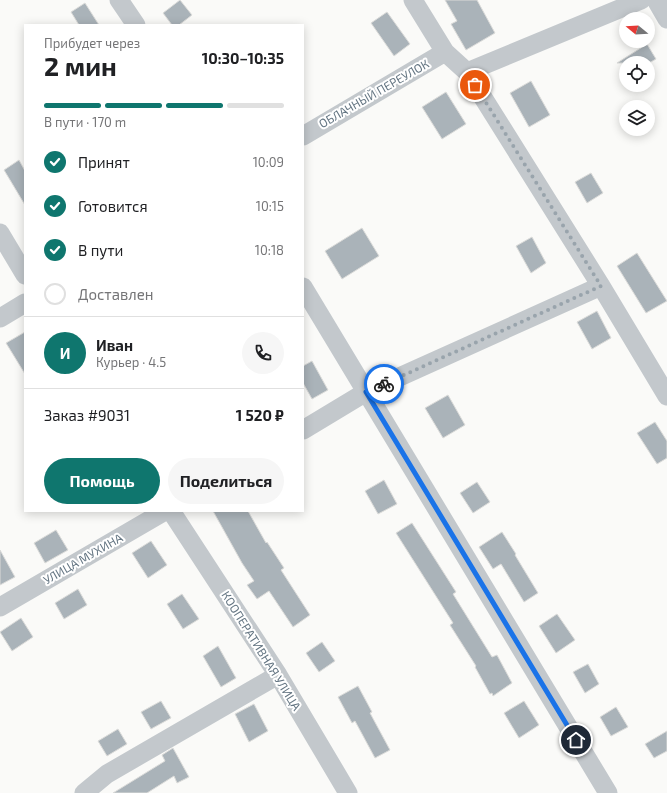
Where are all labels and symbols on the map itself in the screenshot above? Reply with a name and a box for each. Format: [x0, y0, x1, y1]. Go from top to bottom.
north arrow [619, 12, 655, 48]
street label: ОБЛАЧНЫЙ ПЕРЕУЛОК [316, 56, 431, 130]
pin [458, 68, 492, 102]
courier [364, 364, 404, 404]
street label: УЛИЦА МУХИНА [40, 530, 125, 586]
street label: КООПЕРАТИВНАЯ УЛИЦА [219, 588, 305, 713]
pin [559, 723, 593, 757]

